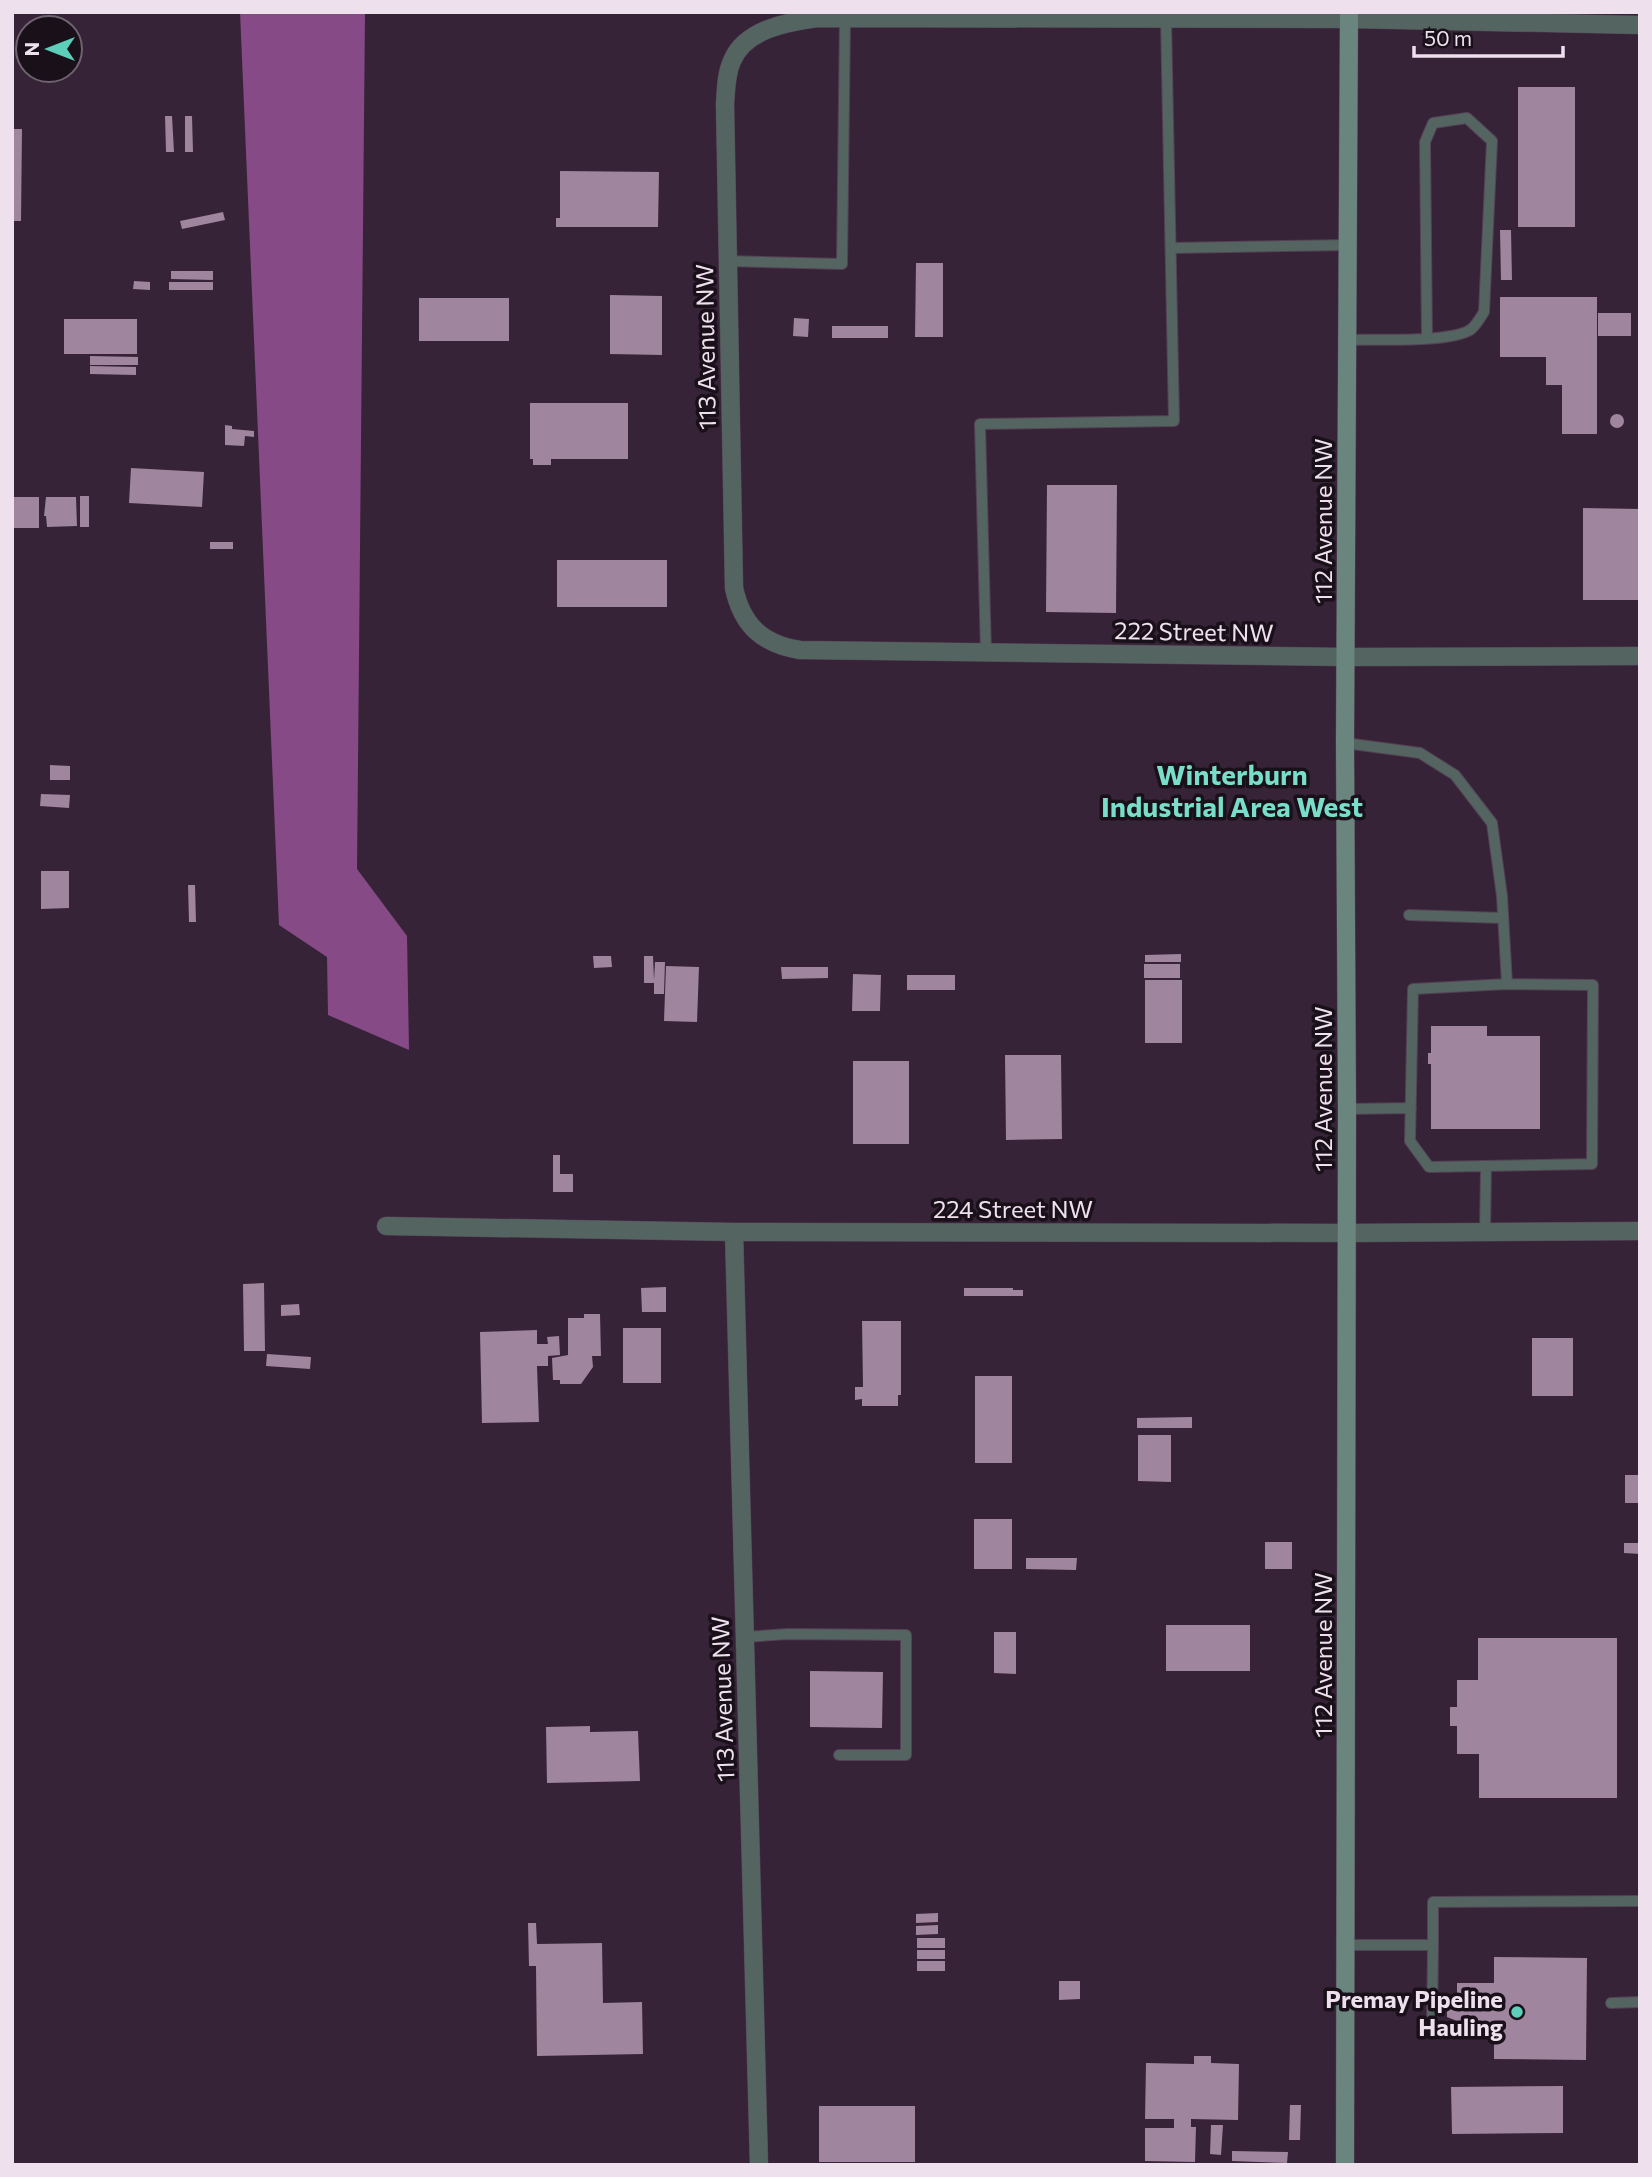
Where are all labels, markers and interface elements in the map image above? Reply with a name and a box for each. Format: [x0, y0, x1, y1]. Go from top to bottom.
north arrow [14, 14, 84, 84]
scale bar [1414, 14, 1563, 58]
text: 50 m [1424, 25, 1472, 50]
text: N [20, 42, 43, 56]
street label: 113 Avenue NW [689, 264, 721, 430]
street label: 112 Avenue NW [1308, 438, 1337, 604]
street label: 222 Street NW [1114, 615, 1274, 647]
district label: Winterburn Industrial Area West [1101, 757, 1363, 823]
street label: 112 Avenue NW [1308, 1006, 1337, 1172]
street label: 224 Street NW [933, 1194, 1093, 1223]
street label: 112 Avenue NW [1308, 1572, 1337, 1738]
street label: 113 Avenue NW [705, 1616, 739, 1782]
place label: Premay Pipeline Hauling [1325, 1984, 1503, 2041]
marker: Premay Pipeline Hauling [1509, 2004, 1525, 2020]

